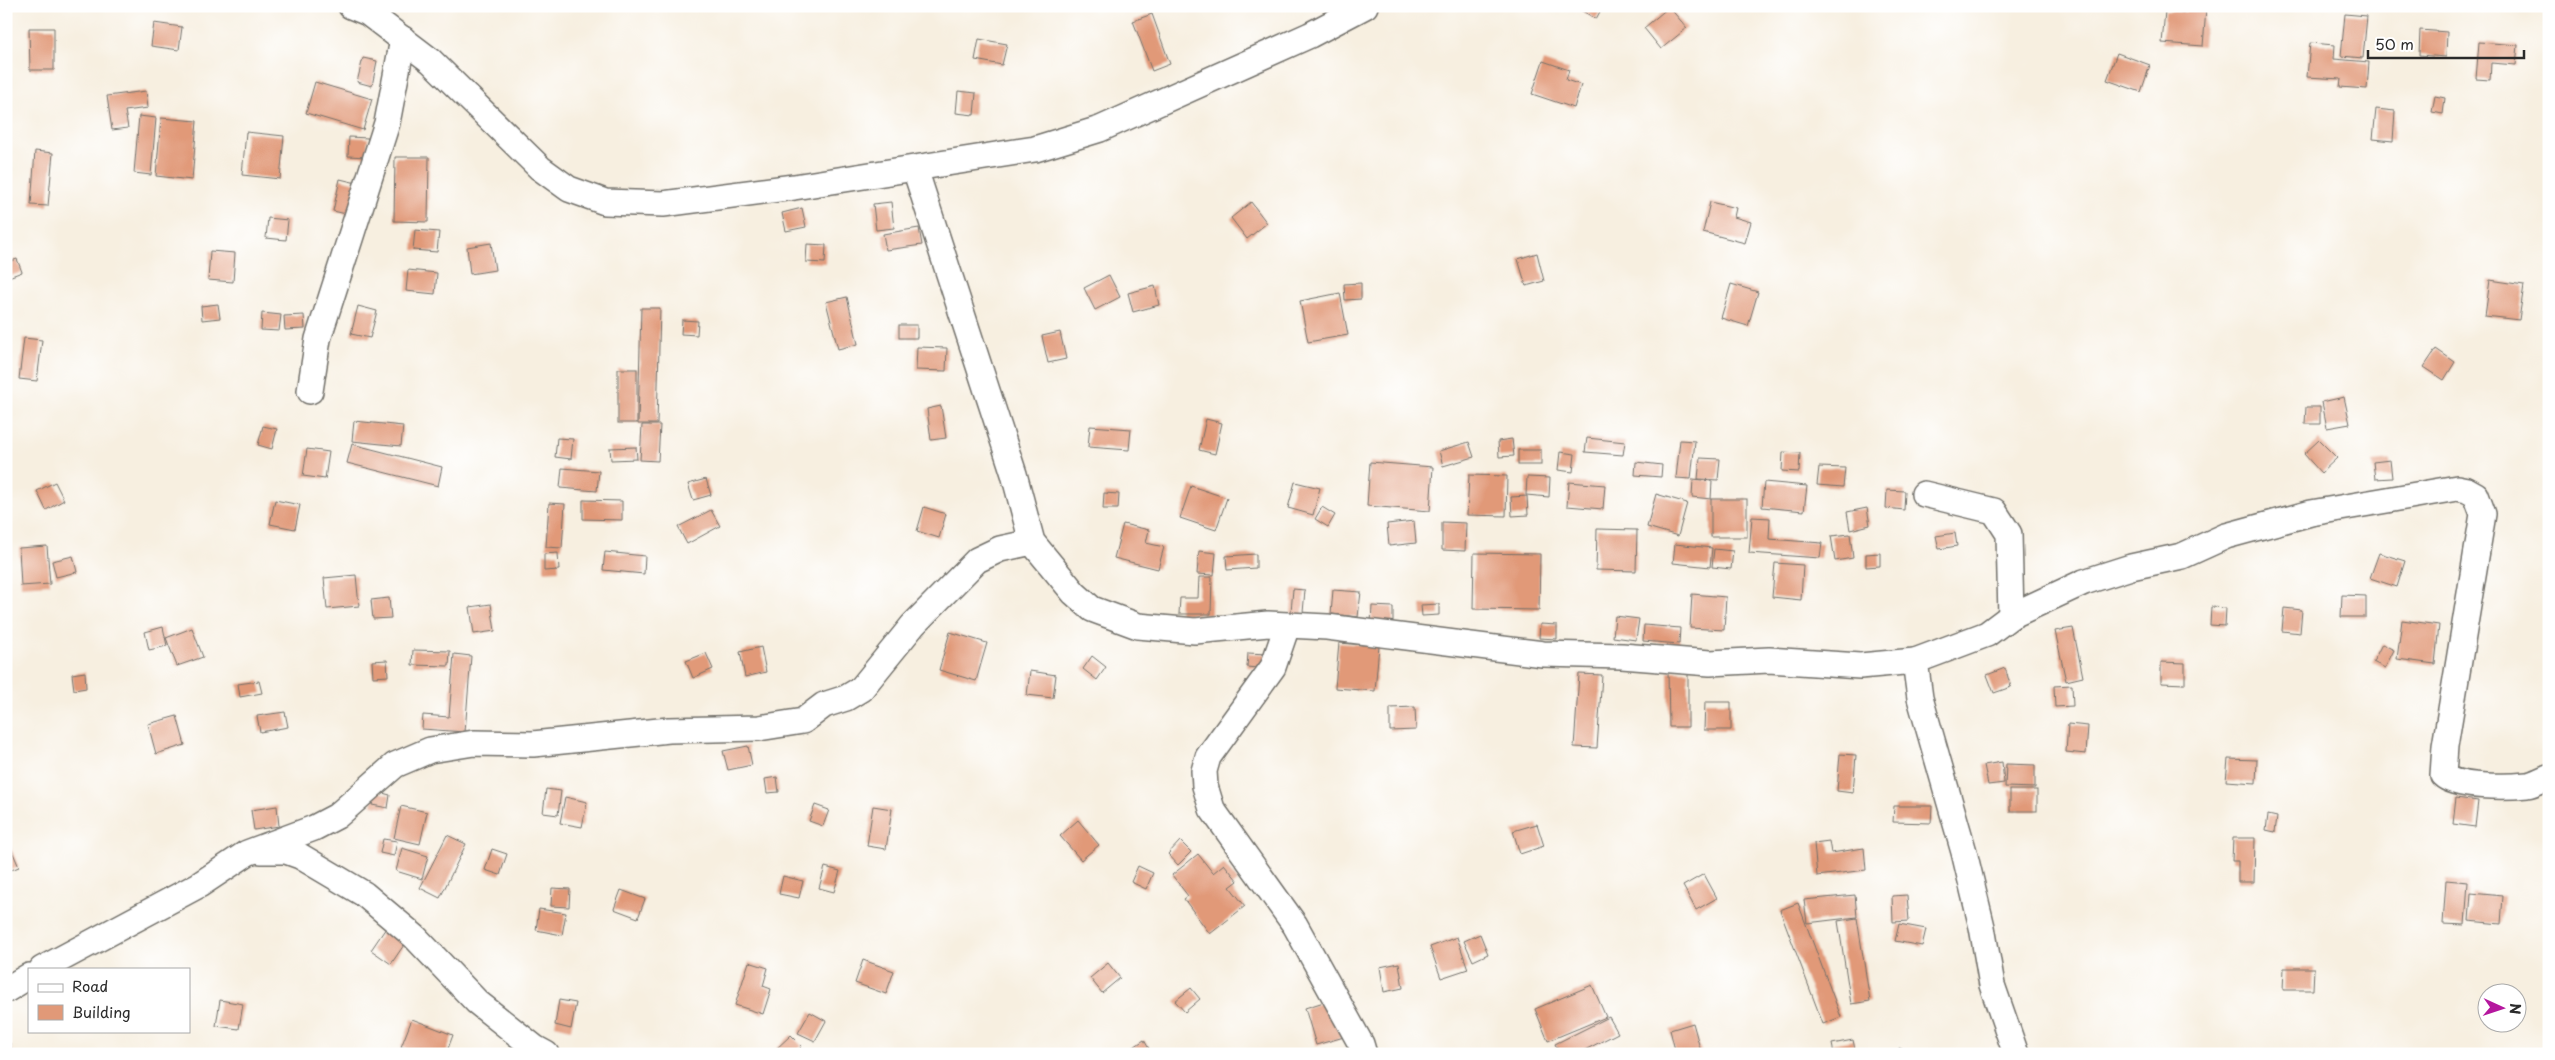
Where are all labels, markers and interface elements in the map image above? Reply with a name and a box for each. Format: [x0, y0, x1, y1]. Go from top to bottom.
scale bar [2368, 28, 2524, 60]
text: 50 m [2375, 32, 2414, 55]
legend [28, 968, 190, 1032]
text: Road [72, 974, 108, 997]
north arrow [2478, 982, 2528, 1032]
text: Building [72, 1000, 131, 1023]
text: N [2505, 1003, 2526, 1015]

